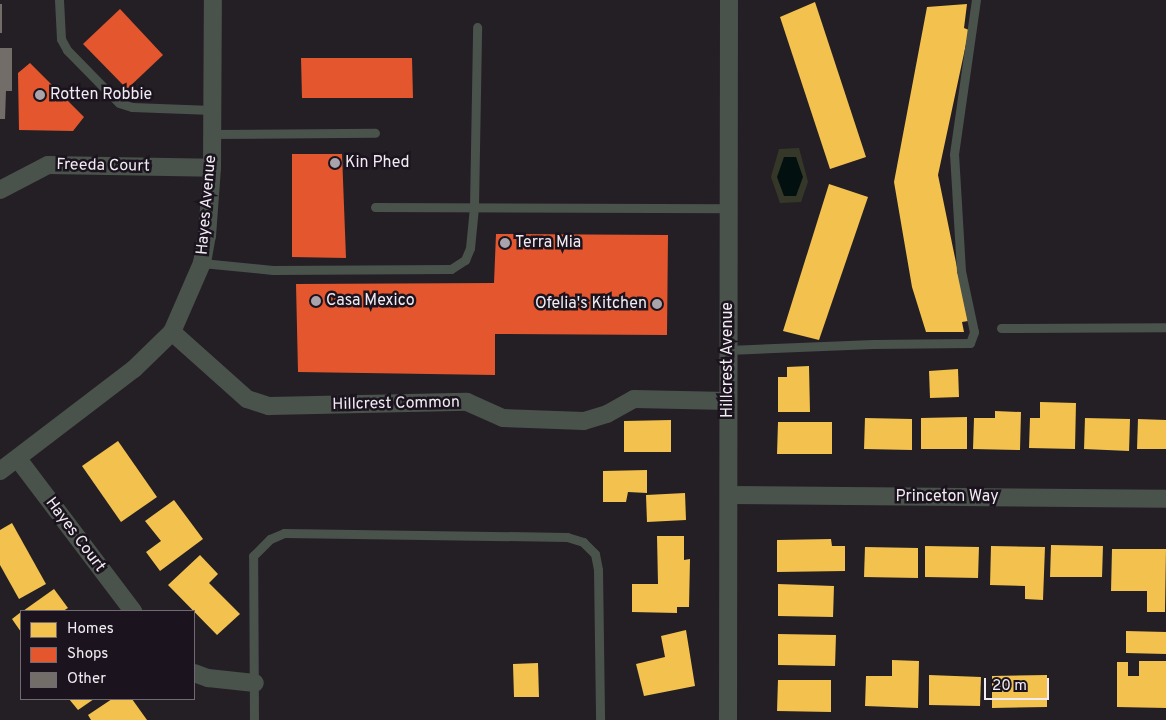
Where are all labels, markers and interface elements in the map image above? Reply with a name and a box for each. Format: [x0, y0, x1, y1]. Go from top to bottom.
place label: Rotten Robbie [50, 85, 152, 105]
marker: Rotten Robbie [34, 89, 46, 101]
place label: Kin Phed [345, 153, 410, 173]
street label: Hayes Avenue [193, 154, 221, 256]
street label: Freeda Court [56, 156, 150, 176]
marker: Kin Phed [329, 157, 341, 169]
place label: Terra Mia [515, 233, 581, 253]
marker: Terra Mia [499, 237, 511, 249]
place label: Casa Mexico [326, 291, 415, 311]
place label: Ofelia's Kitchen [535, 294, 647, 314]
marker: Casa Mexico [310, 295, 322, 307]
marker: Ofelia's Kitchen [651, 298, 663, 310]
street label: Hillcrest Avenue [718, 302, 738, 418]
street label: Hillcrest Common [332, 393, 460, 415]
street label: Princeton Way [895, 487, 999, 507]
street label: Hayes Court [41, 494, 109, 576]
legend [20, 610, 195, 700]
text: Homes [67, 620, 114, 639]
text: Shops [67, 645, 108, 664]
scale bar [986, 668, 1051, 700]
text: Other [67, 670, 106, 689]
text: 20 m [992, 677, 1027, 696]

